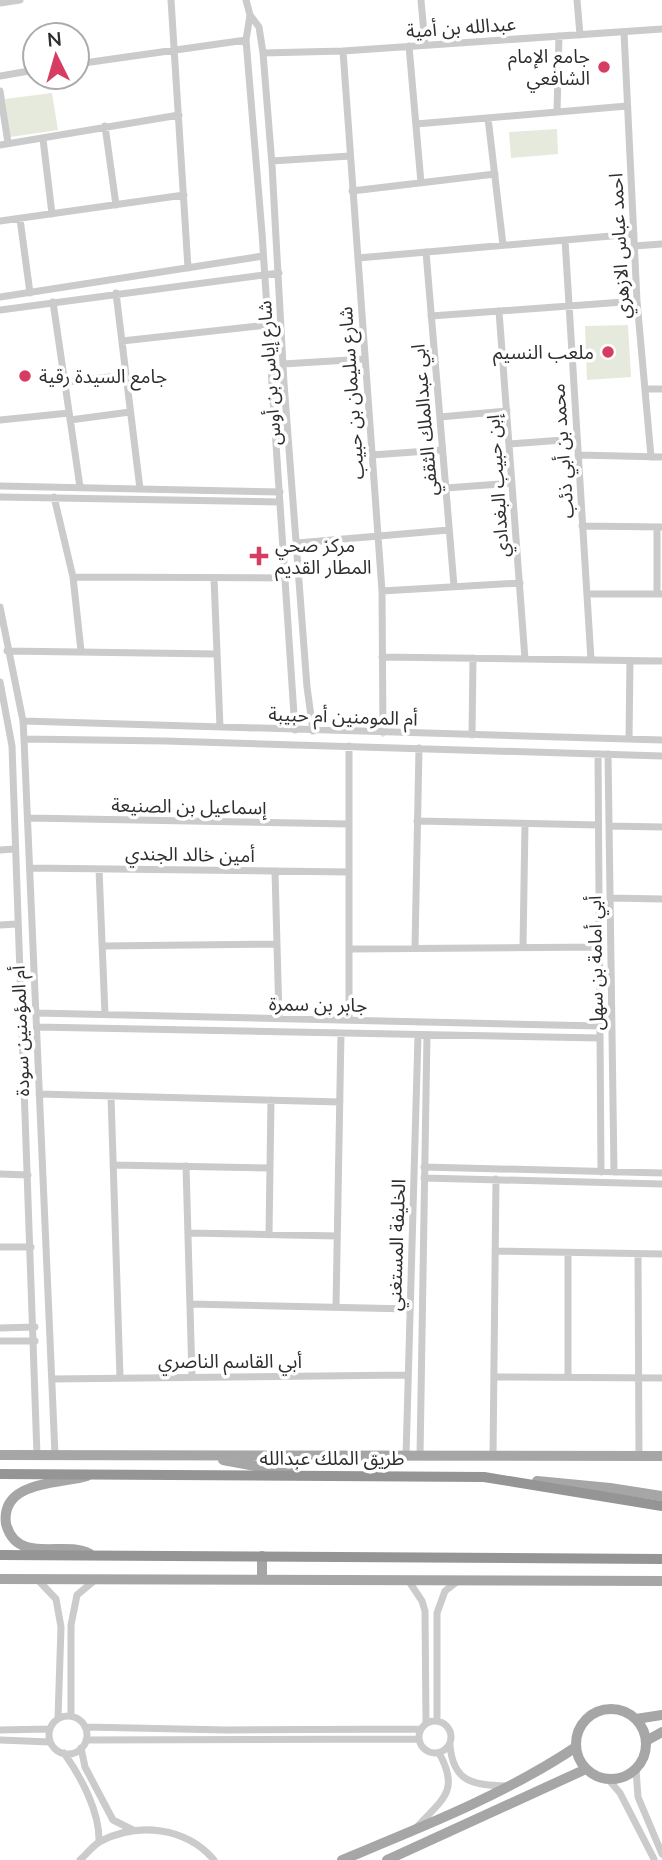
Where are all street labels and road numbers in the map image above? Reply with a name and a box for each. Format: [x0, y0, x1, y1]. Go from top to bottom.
street label: عبدالله بن أمية [405, 11, 517, 43]
street label: احمد عباس الازهري [603, 172, 638, 319]
street label: شارع إياس بن أوس [252, 300, 288, 446]
street label: شارع سليمان بن حبيب [333, 306, 371, 480]
street label: ابي عبدالملك الثقفي [405, 343, 446, 497]
street label: محمد بن أبي ذئب [545, 382, 582, 519]
street label: إبن حبيب البغدادي [480, 413, 517, 558]
street label: أم المومنين أم حبيبة [268, 701, 418, 734]
street label: إسماعيل بن الصنيعة [111, 793, 268, 820]
street label: أمين خالد الجندي [125, 841, 255, 871]
street label: أبي أمامة بن سهل [582, 895, 612, 1031]
street label: أم المؤمنين سودة [6, 965, 37, 1097]
street label: جابر بن سمرة [269, 991, 367, 1017]
street label: الخليفة المستغني [382, 1179, 414, 1311]
street label: أبي القاسم الناصري [158, 1349, 302, 1376]
street label: طريق الملك عبدالله [260, 1446, 405, 1470]

